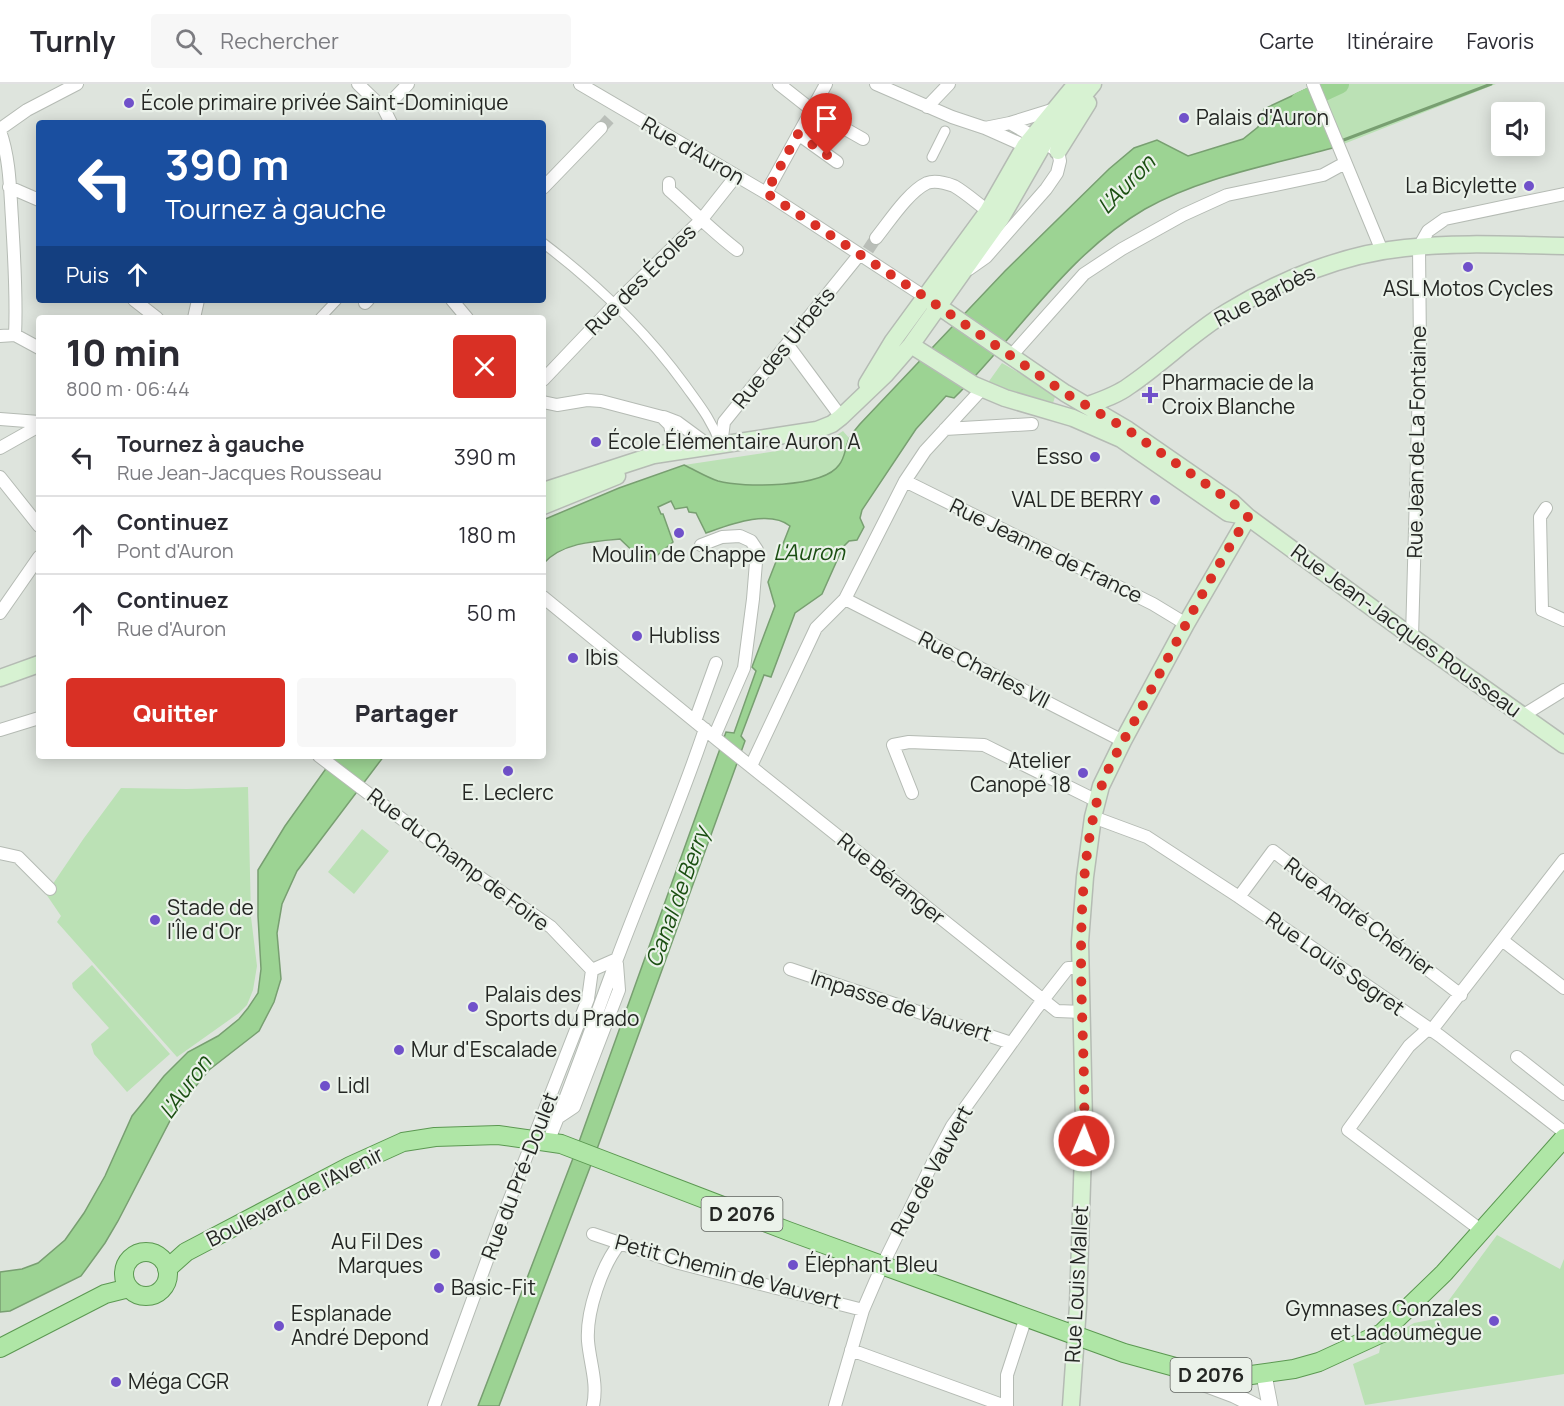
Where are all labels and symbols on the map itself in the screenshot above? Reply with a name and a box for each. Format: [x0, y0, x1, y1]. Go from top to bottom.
place label: École primaire privée Saint-Dominique [141, 88, 509, 116]
pin [801, 93, 852, 155]
marker: École primaire privée Saint-Dominique [122, 96, 136, 110]
place label: Palais d'Auron [1196, 103, 1329, 131]
street label: Rue d'Auron [637, 109, 750, 191]
marker: Palais d'Auron [1177, 111, 1191, 125]
water label: L'Auron [1090, 147, 1162, 220]
place label: La Bicylette [1405, 171, 1517, 199]
marker: La Bicylette [1522, 179, 1536, 193]
street label: Rue des Écoles [579, 218, 702, 341]
street label: Rue Barbès [1209, 258, 1320, 333]
marker: ASL Motos Cycles [1461, 260, 1475, 274]
place label: ASL Motos Cycles [1383, 274, 1553, 302]
street label: Rue des Urbets [726, 281, 841, 414]
street label: Rue Jean de La Fontaine [1400, 325, 1432, 559]
place label: Pharmacie de la Croix Blanche [1162, 368, 1314, 420]
marker: Pharmacie de la Croix Blanche [1143, 388, 1157, 402]
place label: École Élémentaire Auron A [608, 427, 860, 455]
marker: École Élémentaire Auron A [589, 435, 603, 449]
place label: Esso [1037, 442, 1083, 470]
marker: Esso [1088, 450, 1102, 464]
place label: VAL DE BERRY [1012, 485, 1143, 513]
street label: Rue Jeanne de France [945, 491, 1148, 609]
marker: VAL DE BERRY [1148, 493, 1162, 507]
marker: Moulin de Chappe [672, 526, 686, 540]
water label: L'Auron [773, 537, 846, 567]
street label: Rue Jean-Jacques Rousseau [1286, 537, 1527, 723]
place label: Moulin de Chappe [592, 540, 766, 568]
place label: Hubliss [649, 621, 720, 649]
street label: Rue Charles VII [914, 624, 1055, 714]
marker: Hubliss [630, 629, 644, 643]
place label: Ibis [585, 643, 618, 671]
marker: Ibis [566, 651, 580, 665]
place label: Atelier Canopé 18 [970, 746, 1071, 798]
marker: E. Leclerc [501, 764, 515, 778]
marker: Atelier Canopé 18 [1076, 766, 1090, 780]
place label: E. Leclerc [462, 778, 554, 806]
street label: Rue du Champ de Foire [362, 782, 555, 937]
water label: Canal de Berry [638, 820, 717, 971]
street label: Rue Béranger [832, 826, 952, 931]
street label: Rue André Chénier [1279, 851, 1441, 982]
place label: Stade de l'Île d'Or [167, 893, 254, 945]
street label: Rue Louis Segret [1261, 905, 1411, 1022]
marker: Stade de l'Île d'Or [148, 913, 162, 927]
street label: Impasse de Vauvert [807, 963, 995, 1048]
place label: Palais des Sports du Prado [485, 980, 640, 1032]
marker: Palais des Sports du Prado [466, 1000, 480, 1014]
place label: Mur d'Escalade [411, 1035, 557, 1063]
marker: Mur d'Escalade [392, 1043, 406, 1057]
water label: L'Auron [152, 1049, 219, 1125]
place label: Lidl [337, 1071, 370, 1099]
marker: Lidl [318, 1079, 332, 1093]
street label: Rue du Pré-Doulet [474, 1088, 564, 1263]
street label: Rue de Vauvert [884, 1100, 979, 1241]
position arrow [1052, 1109, 1116, 1173]
street label: Boulevard de l'Avenir [201, 1139, 388, 1253]
road number: D 2076 [702, 1197, 783, 1231]
street label: Rue Louis Mallet [1058, 1204, 1094, 1363]
place label: Au Fil Des Marques [331, 1227, 423, 1279]
street label: Petit Chemin de Vauvert [612, 1227, 844, 1315]
marker: Au Fil Des Marques [428, 1247, 442, 1261]
place label: Éléphant Bleu [805, 1250, 938, 1278]
marker: Éléphant Bleu [786, 1258, 800, 1272]
place label: Basic-Fit [451, 1273, 536, 1301]
marker: Basic-Fit [432, 1281, 446, 1295]
place label: Gymnases Gonzales et Ladoumègue [1286, 1294, 1482, 1346]
place label: Esplanade André Depond [291, 1299, 429, 1351]
marker: Gymnases Gonzales et Ladoumègue [1487, 1314, 1501, 1328]
marker: Esplanade André Depond [272, 1319, 286, 1333]
road number: D 2076 [1170, 1358, 1252, 1392]
place label: Méga CGR [128, 1367, 229, 1395]
marker: Méga CGR [109, 1375, 123, 1389]

